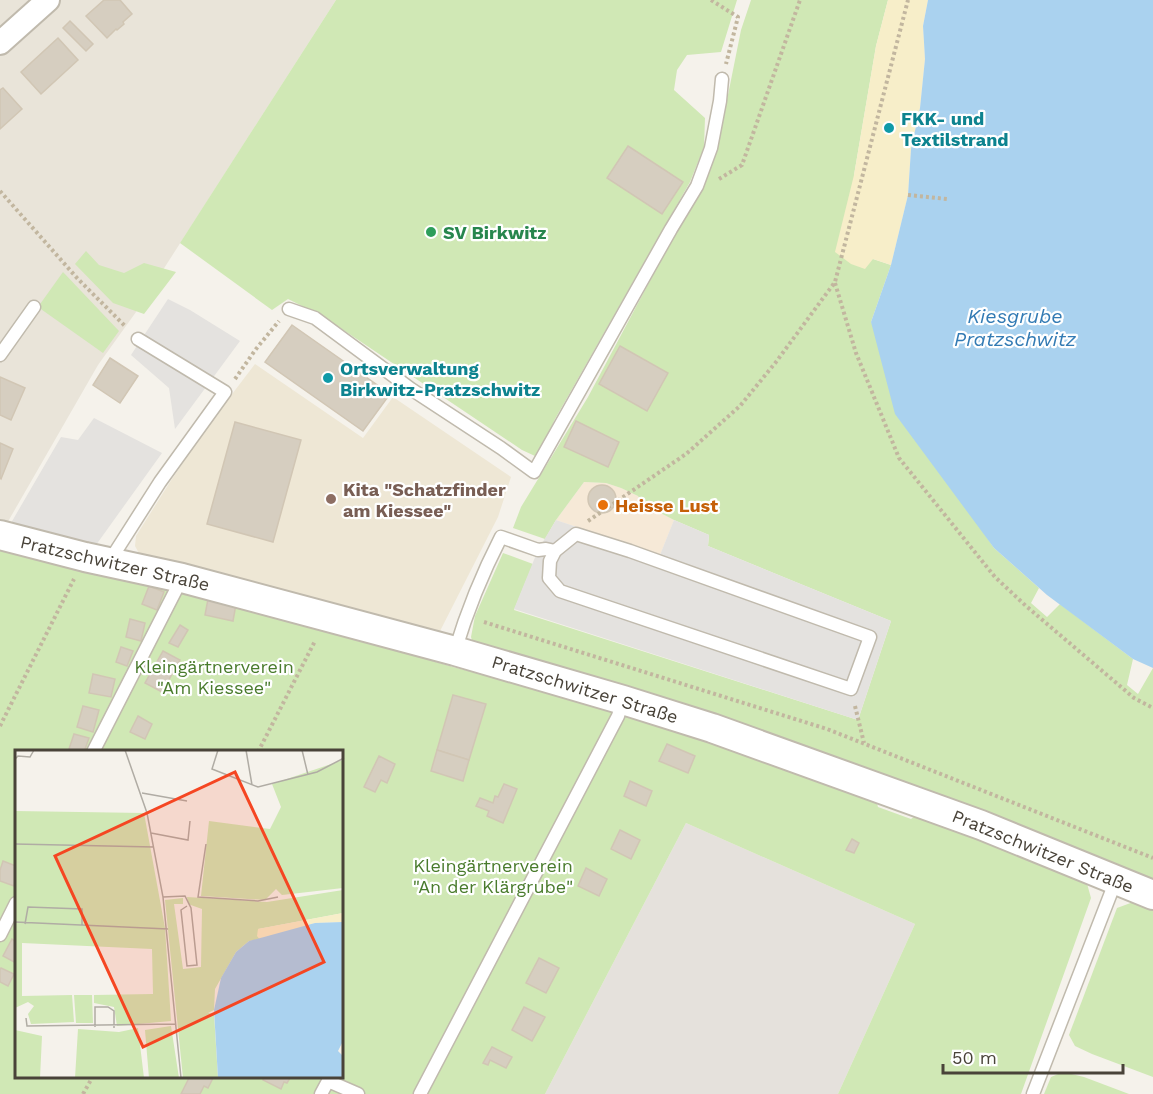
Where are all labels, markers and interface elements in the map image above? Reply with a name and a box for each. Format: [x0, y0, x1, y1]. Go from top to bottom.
place label: FKK- und Textilstrand [901, 108, 1009, 150]
marker: FKK- und Textilstrand [882, 121, 896, 135]
place label: SV Birkwitz [443, 222, 547, 243]
marker: SV Birkwitz [424, 225, 438, 239]
water label: Kiesgrube Pratzschwitz [954, 304, 1077, 351]
place label: Ortsverwaltung Birkwitz-Pratzschwitz [340, 358, 540, 400]
marker: Ortsverwaltung Birkwitz-Pratzschwitz [321, 371, 335, 385]
place label: Kita "Schatzfinder am Kiessee" [343, 479, 506, 521]
marker: Kita "Schatzfinder am Kiessee" [324, 492, 338, 506]
place label: Heisse Lust [615, 495, 718, 516]
marker: Heisse Lust [596, 498, 610, 512]
street label: Pratzschwitzer Straße [18, 531, 212, 595]
street label: Pratzschwitzer Straße [489, 651, 681, 727]
park label: Kleingärtnerverein "Am Kiessee" [134, 656, 294, 698]
inset map [15, 750, 344, 1079]
street label: Pratzschwitzer Straße [949, 805, 1137, 897]
park label: Kleingärtnerverein "An der Klärgrube" [413, 855, 573, 897]
scale bar [943, 1037, 1123, 1075]
text: 50 m [952, 1047, 997, 1068]

